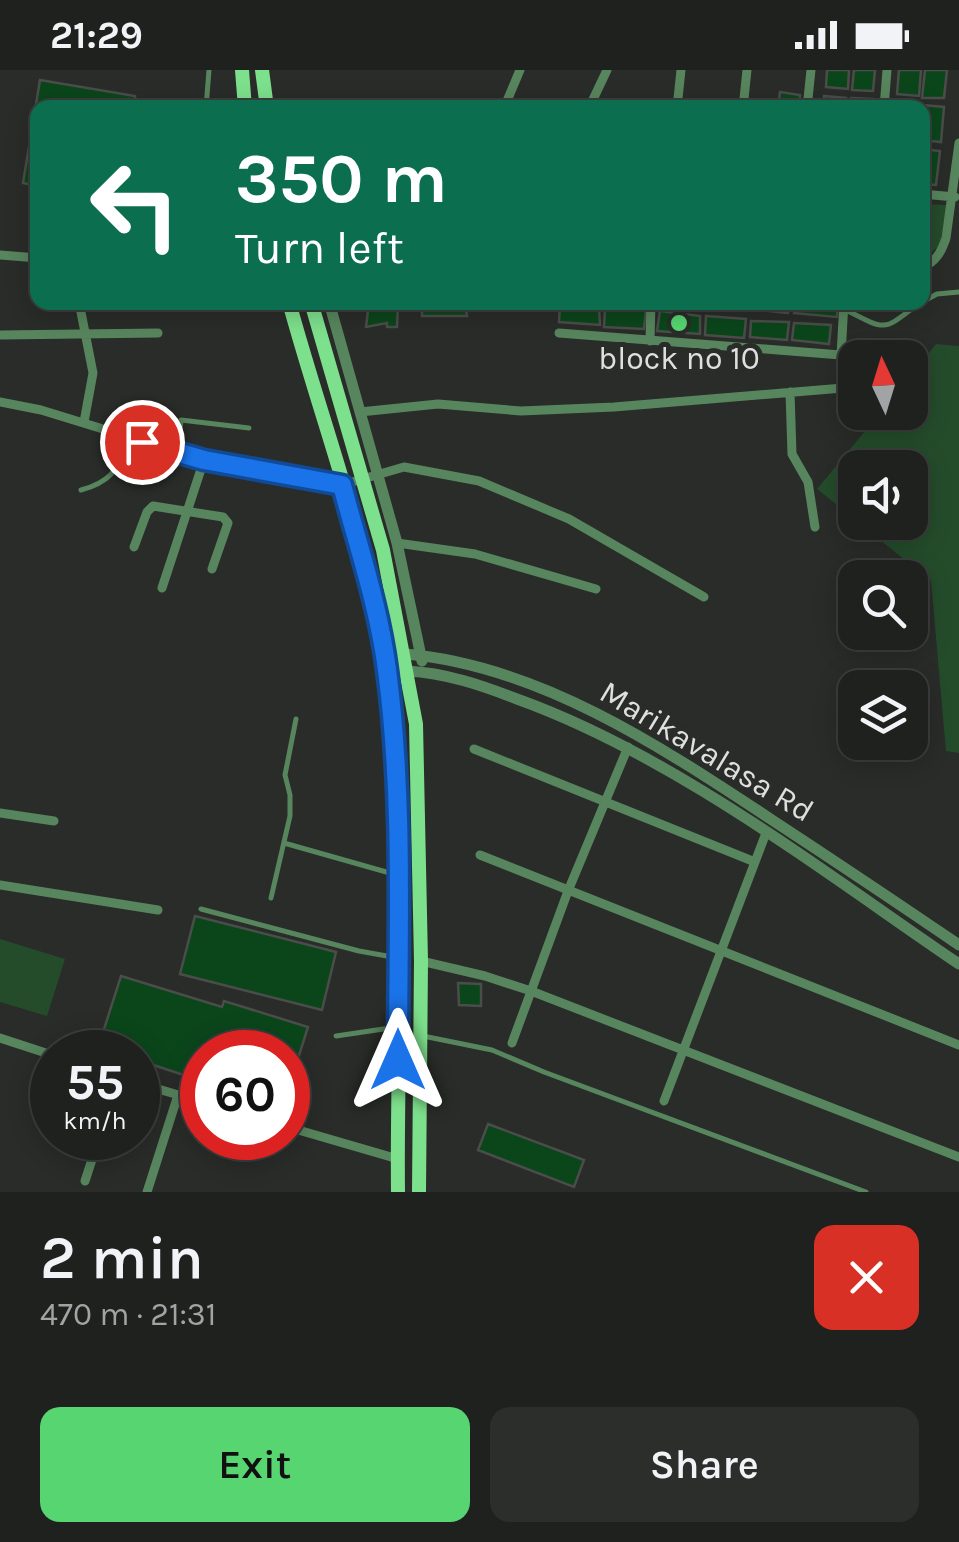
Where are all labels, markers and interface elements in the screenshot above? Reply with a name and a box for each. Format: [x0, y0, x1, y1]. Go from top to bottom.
text: 21:29 [50, 13, 143, 58]
text: 350 m [235, 138, 448, 220]
icon: left [70, 140, 200, 270]
text: Turn left [235, 222, 404, 274]
marker: block no 10 [668, 312, 690, 334]
place label: block no 10 [598, 340, 760, 377]
north arrow [838, 340, 928, 430]
map controls [838, 340, 928, 760]
pin [100, 400, 185, 485]
icon: arrive [115, 415, 170, 470]
button: sound [838, 450, 928, 540]
button: search [838, 560, 928, 650]
button: layers [838, 670, 928, 760]
street label: Marikavalasa Rd [593, 673, 820, 830]
position arrow [346, 1008, 450, 1112]
speed limit sign: 60 [180, 1030, 310, 1160]
text: 55 [66, 1053, 124, 1112]
text: km/h [63, 1106, 127, 1135]
text: 2 min [40, 1223, 204, 1293]
button: close [814, 1225, 919, 1330]
text: 470 m · 21:31 [40, 1296, 216, 1333]
button: Exit [40, 1407, 470, 1522]
button: Share [490, 1407, 919, 1522]

